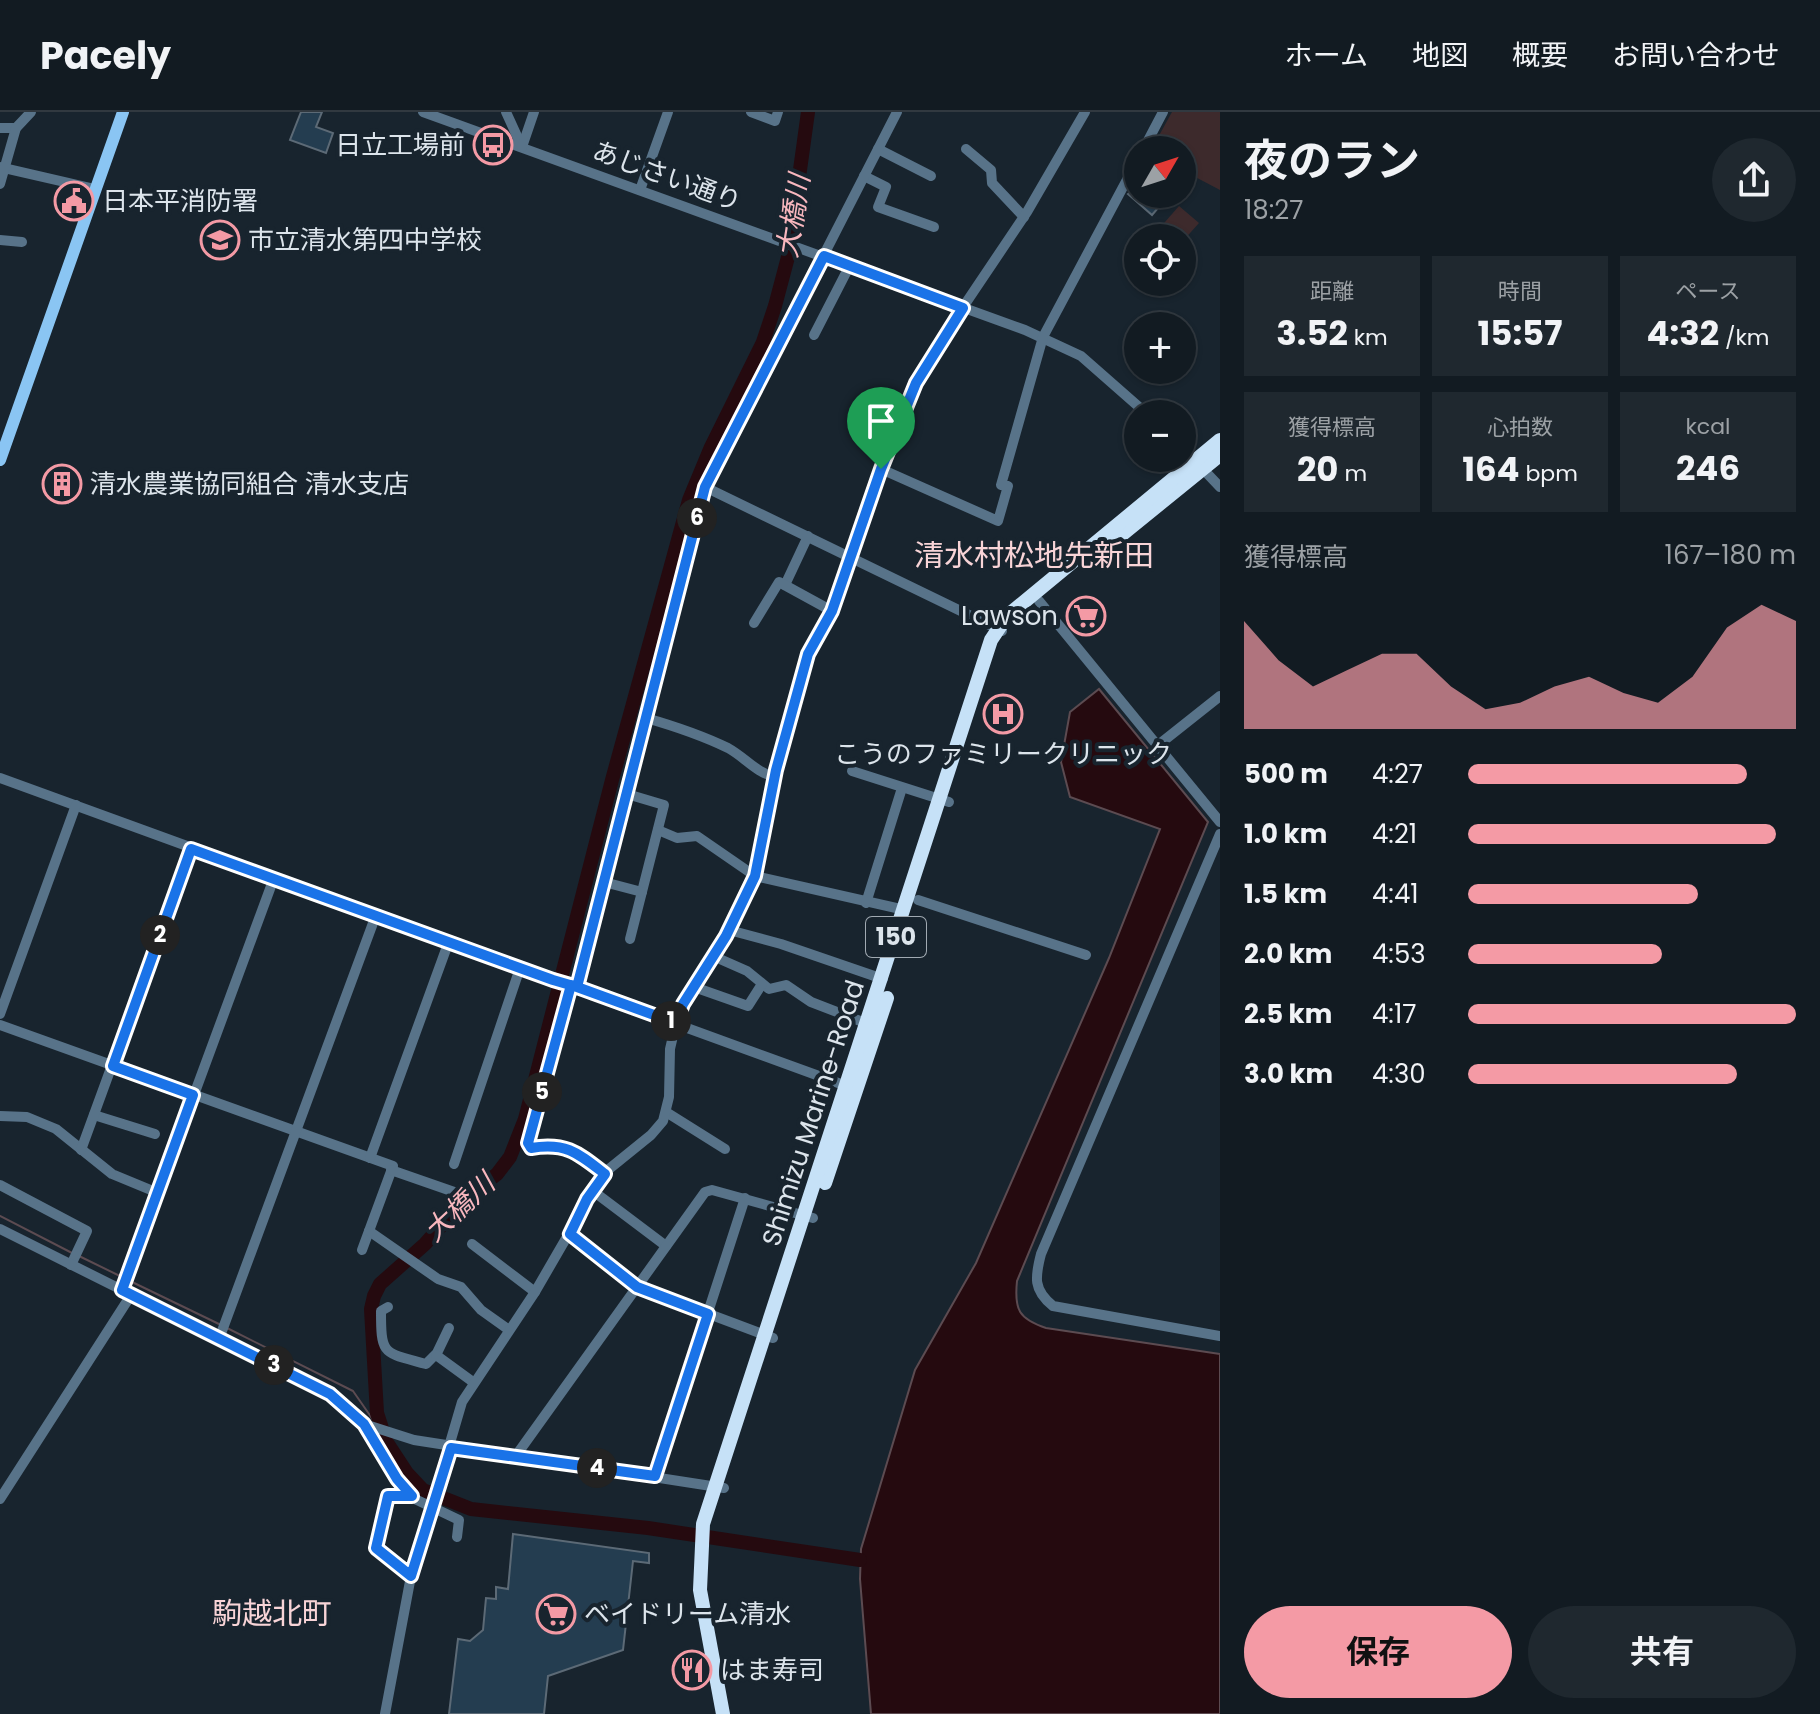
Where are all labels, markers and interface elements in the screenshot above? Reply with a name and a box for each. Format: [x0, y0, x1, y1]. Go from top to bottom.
text: Pacely [40, 29, 171, 82]
text: ホーム [1285, 36, 1368, 75]
text: 地図 [1412, 36, 1468, 75]
text: 概要 [1512, 36, 1568, 75]
text: お問い合わせ [1612, 36, 1780, 75]
bus stop icon: 日立工場前 [472, 124, 514, 166]
place label: 日立工場前 [335, 127, 465, 163]
text: 夜のラン [1244, 130, 1420, 191]
street label: あじさい通り [588, 132, 746, 220]
north arrow [1124, 136, 1196, 208]
map controls [1124, 136, 1196, 472]
button: share [1712, 138, 1796, 222]
water label: 大橋川 [768, 169, 820, 261]
public building icon: 日本平消防署 [53, 180, 95, 222]
place label: 日本平消防署 [102, 183, 258, 219]
text: 18:27 [1244, 192, 1303, 228]
school or university icon: 市立清水第四中学校 [199, 219, 241, 261]
place label: 市立清水第四中学校 [248, 222, 482, 258]
button: locate [1124, 224, 1196, 296]
text: 距離 [1310, 276, 1354, 307]
text: 時間 [1498, 276, 1542, 307]
text: ペース [1676, 276, 1740, 307]
text: 3.52 [1276, 309, 1348, 357]
text: 15:57 [1478, 309, 1562, 357]
text: 4:32 [1646, 309, 1719, 357]
button: + [1124, 312, 1196, 384]
text: km [1348, 322, 1388, 353]
text: /km [1719, 322, 1770, 353]
pin [847, 387, 915, 469]
icon: arrive [859, 399, 903, 443]
button: − [1124, 400, 1196, 472]
text: kcal [1686, 411, 1730, 442]
text: 獲得標高 [1288, 412, 1376, 443]
text: 心拍数 [1487, 412, 1553, 443]
text: 246 [1676, 444, 1740, 492]
text: 20 [1297, 445, 1339, 493]
text: 164 [1462, 445, 1520, 493]
text: m [1339, 458, 1367, 489]
text: bpm [1520, 458, 1578, 489]
building icon: 清水農業協同組合 清水支店 [41, 463, 83, 505]
place label: 清水農業協同組合 清水支店 [90, 466, 409, 502]
pin: 6 [677, 498, 717, 538]
text: 6 [690, 502, 704, 533]
district label: 清水村松地先新田 [914, 534, 1154, 577]
text: 167–180 m [1665, 537, 1796, 573]
text: 獲得標高 [1244, 539, 1348, 575]
supermarket icon: Lawson [1065, 595, 1107, 637]
place label: Lawson [961, 598, 1058, 634]
hospital icon: こうのファミリークリニック [982, 693, 1024, 735]
place label: こうのファミリークリニック [834, 736, 1172, 772]
text: 500 m [1244, 756, 1328, 792]
text: 4:27 [1372, 756, 1423, 792]
text: 1.0 km [1244, 816, 1327, 852]
text: 4:21 [1372, 816, 1417, 852]
text: 1.5 km [1244, 876, 1327, 912]
text: 4:41 [1372, 876, 1419, 912]
pin: 2 [140, 915, 180, 955]
road number: 150 [866, 917, 926, 957]
text: 2 [154, 919, 166, 950]
text: 2.0 km [1244, 936, 1332, 972]
text: 4:53 [1372, 936, 1426, 972]
street label: Shimizu Marine-Road [753, 975, 873, 1251]
text: 2.5 km [1244, 996, 1332, 1032]
text: 4:17 [1372, 996, 1416, 1032]
pin: 1 [651, 1001, 691, 1041]
text: 1 [667, 1005, 675, 1036]
text: 3.0 km [1244, 1056, 1333, 1092]
text: 4:30 [1372, 1056, 1426, 1092]
pin: 5 [522, 1072, 562, 1112]
text: 5 [535, 1076, 549, 1107]
water label: 大橋川 [415, 1162, 506, 1250]
pin: 3 [254, 1345, 294, 1385]
text: 3 [267, 1349, 281, 1380]
pin: 4 [577, 1448, 617, 1488]
text: 4 [590, 1452, 604, 1483]
district label: 駒越北町 [212, 1592, 332, 1635]
supermarket icon: ベイドリーム清水 [535, 1593, 577, 1635]
place label: ベイドリーム清水 [584, 1596, 791, 1632]
button: 保存 [1244, 1606, 1512, 1698]
button: 共有 [1528, 1606, 1796, 1698]
restaurant icon: はま寿司 [671, 1649, 713, 1691]
place label: はま寿司 [720, 1652, 824, 1688]

